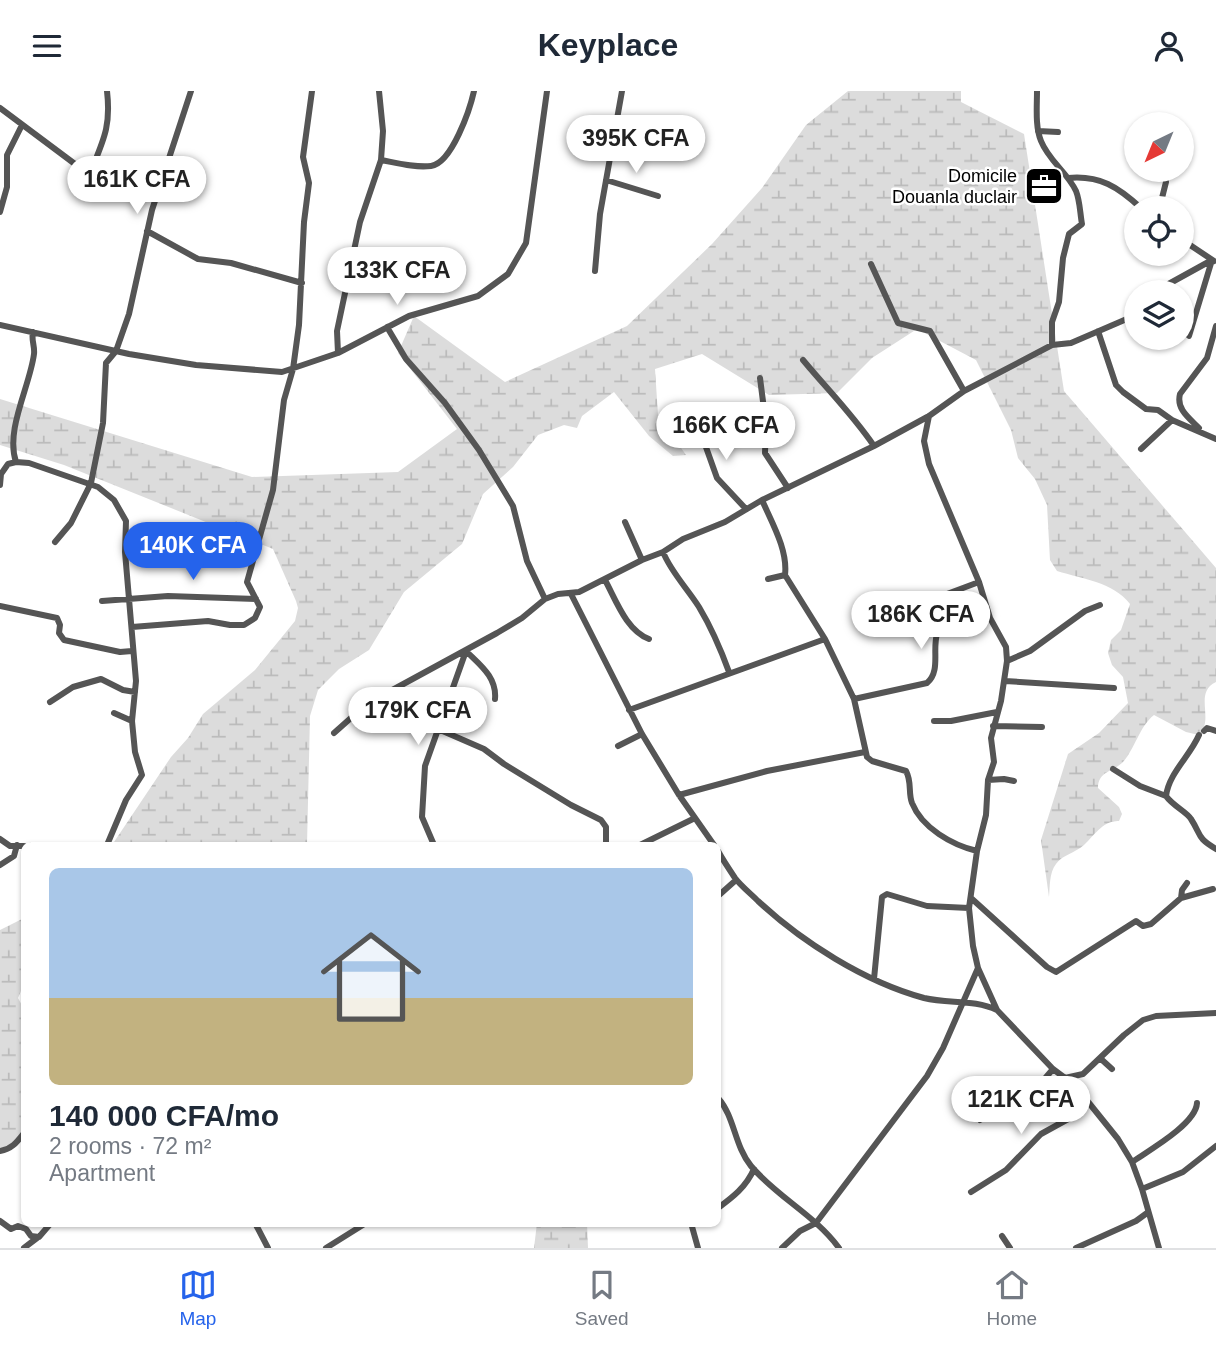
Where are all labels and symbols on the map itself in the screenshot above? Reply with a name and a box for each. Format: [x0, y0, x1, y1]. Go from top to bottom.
north arrow [1124, 112, 1194, 182]
pin: 395K CFA [564, 115, 708, 175]
pin: 161K CFA [65, 157, 209, 216]
office icon: Domicile Douanla duclair [1023, 165, 1065, 207]
place label: Domicile Douanla duclair [892, 166, 1017, 207]
pin: 133K CFA [325, 247, 469, 307]
pin: 166K CFA [654, 403, 798, 462]
pin: 140K CFA [121, 523, 265, 582]
pin: 186K CFA [849, 591, 993, 651]
pin: 179K CFA [346, 687, 490, 747]
pin: 121K CFA [949, 1077, 1093, 1136]

